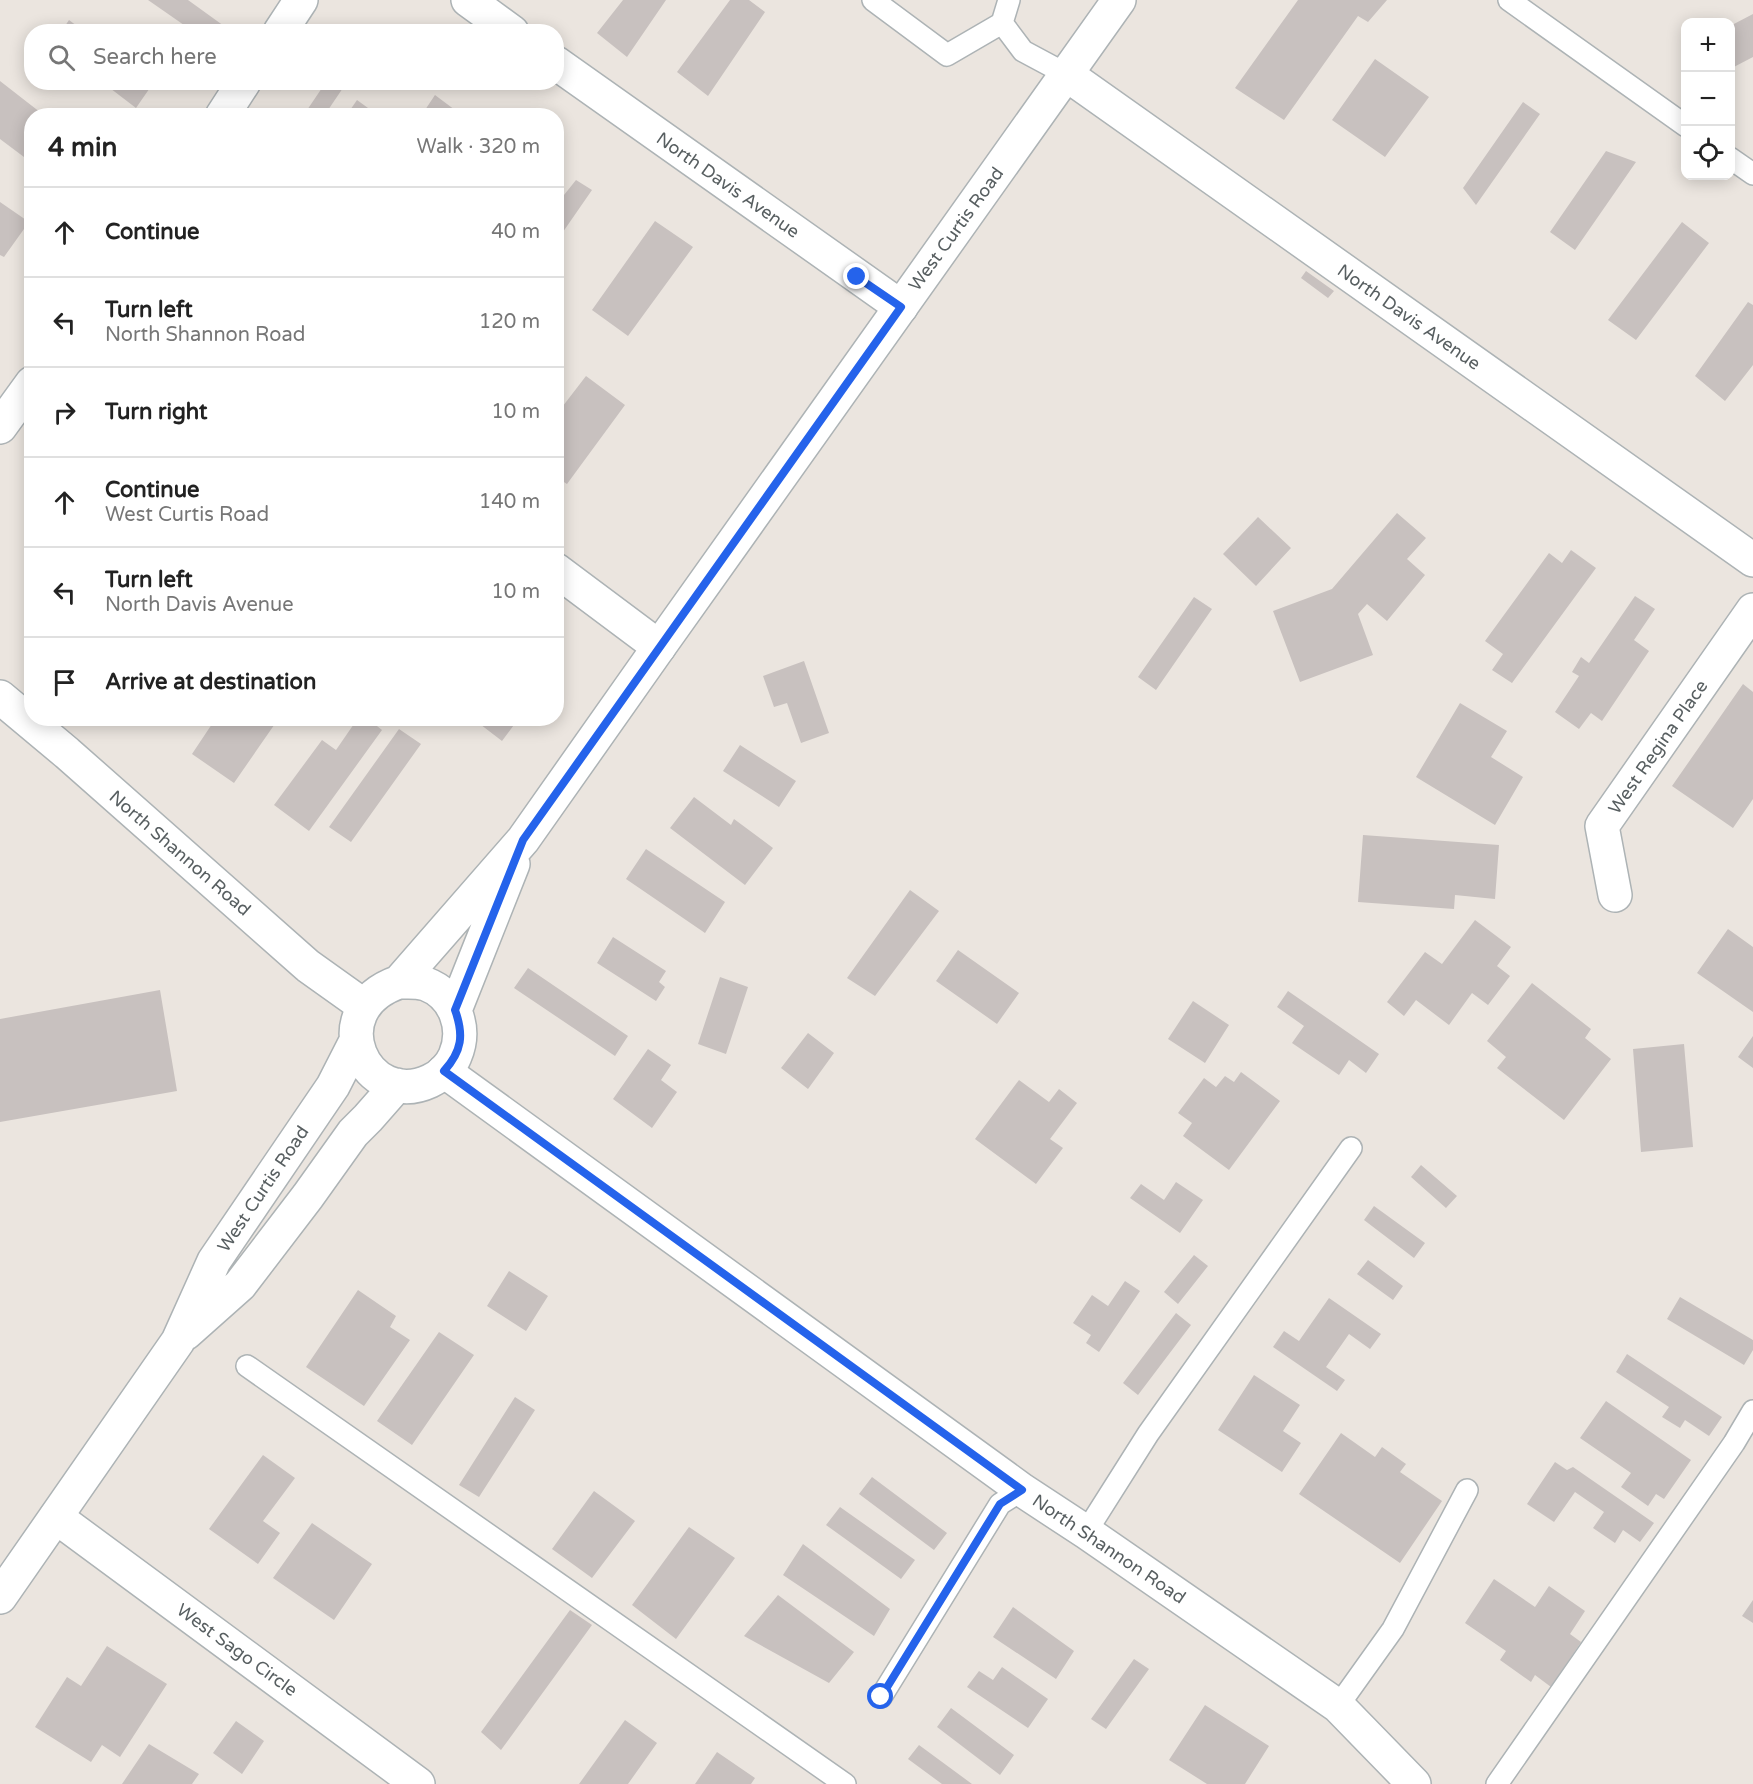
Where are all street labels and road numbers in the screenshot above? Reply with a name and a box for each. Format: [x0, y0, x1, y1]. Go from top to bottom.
street label: North Davis Avenue [652, 127, 804, 243]
street label: West Curtis Road [904, 163, 1008, 295]
street label: North Davis Avenue [1333, 259, 1485, 375]
street label: West Regina Place [1604, 676, 1712, 818]
street label: North Shannon Road [105, 786, 255, 920]
street label: West Curtis Road [213, 1122, 313, 1256]
street label: North Shannon Road [1028, 1489, 1190, 1609]
street label: West Sago Circle [172, 1599, 302, 1701]

